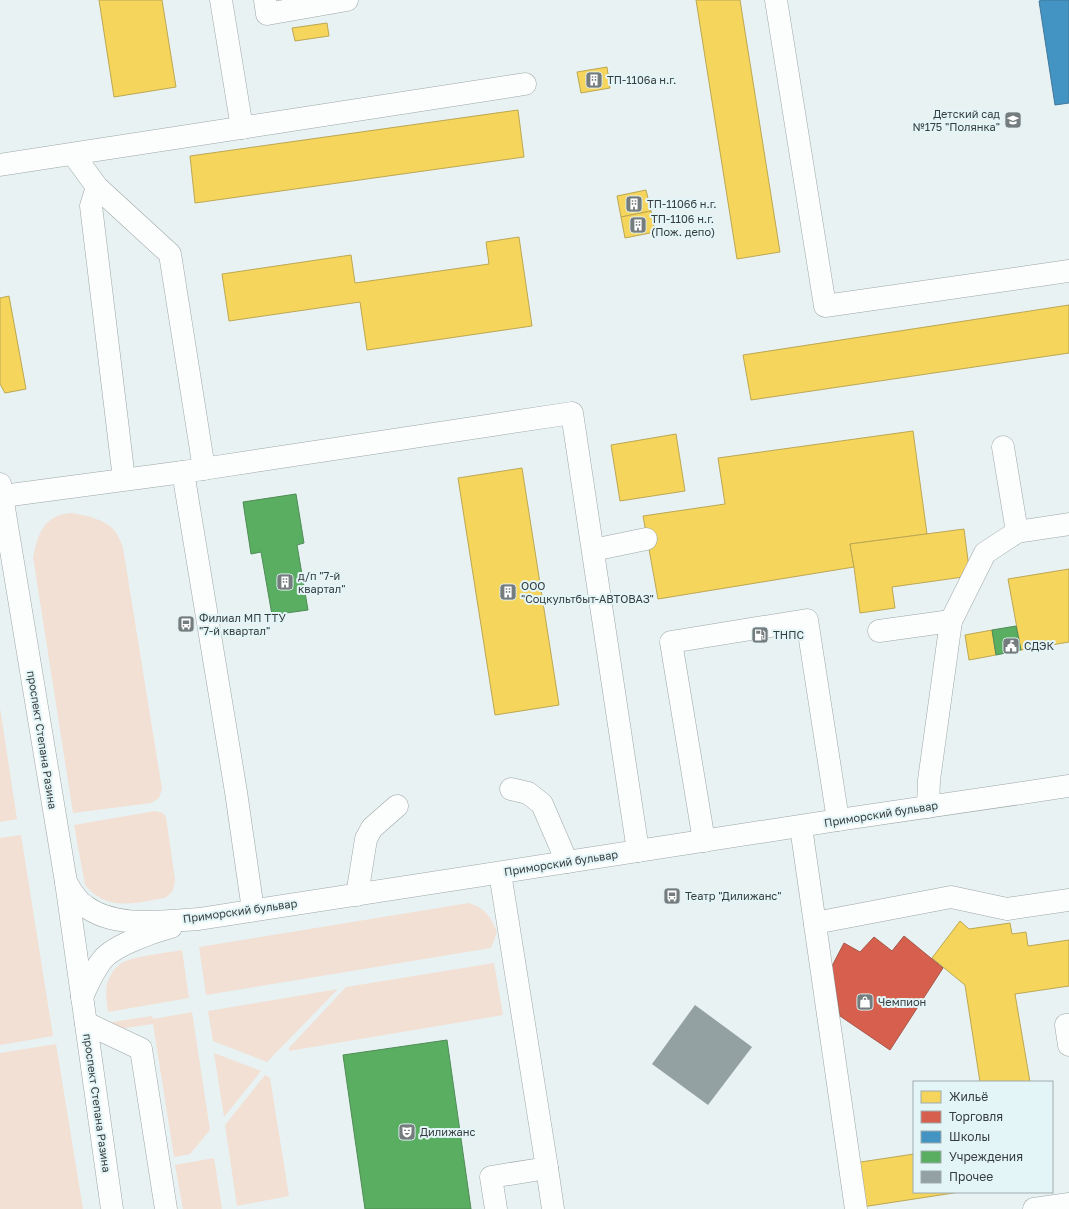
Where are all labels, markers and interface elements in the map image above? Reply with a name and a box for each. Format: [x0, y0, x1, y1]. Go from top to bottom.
building icon: ТП-1106а н.г. [584, 70, 604, 90]
place label: ТП-1106а н.г. [607, 73, 676, 86]
place label: Детский сад №175 "Полянка" [913, 107, 1000, 133]
school or university icon: Детский сад №175 "Полянка" [1003, 110, 1023, 130]
building icon: ТП-1106б н.г. [624, 194, 644, 214]
place label: ТП-1106б н.г. [647, 197, 717, 210]
place label: ТП-1106 н.г. (Пож. депо) [651, 212, 715, 238]
building icon: ТП-1106 н.г. (Пож. депо) [628, 215, 648, 235]
place label: д/п "7-й квартал" [298, 569, 346, 595]
building icon: д/п "7-й квартал" [275, 572, 295, 592]
place label: ООО "Соцкультбыт-АВТОВАЗ" [521, 579, 654, 605]
building icon: ООО "Соцкультбыт-АВТОВАЗ" [498, 582, 518, 602]
place label: Филиал МП ТТУ "7-й квартал" [199, 611, 287, 637]
bus stop icon: Филиал МП ТТУ "7-й квартал" [176, 614, 196, 634]
fuel station icon: ТНПС [750, 625, 770, 645]
place label: ТНПС [773, 628, 804, 641]
public building icon: СДЭК [1001, 636, 1021, 656]
place label: СДЭК [1024, 639, 1055, 652]
street label: проспект Степана Разина [25, 670, 60, 810]
street label: Приморский бульвар [823, 798, 939, 829]
street label: Приморский бульвар [503, 847, 619, 878]
bus stop icon: Театр "Дилижанс" [662, 886, 682, 906]
place label: Театр "Дилижанс" [685, 889, 782, 902]
street label: Приморский бульвар [182, 896, 298, 925]
shop icon: Чемпион [855, 992, 875, 1012]
place label: Чемпион [878, 995, 926, 1008]
street label: проспект Степана Разина [81, 1033, 114, 1173]
legend [913, 1081, 1053, 1193]
text: Жильё [949, 1089, 988, 1104]
text: Торговля [949, 1109, 1003, 1124]
theatre icon: Дилижанс [397, 1122, 417, 1142]
place label: Дилижанс [420, 1125, 476, 1138]
text: Школы [949, 1129, 990, 1144]
text: Учреждения [949, 1149, 1023, 1164]
text: Прочее [949, 1169, 993, 1184]

